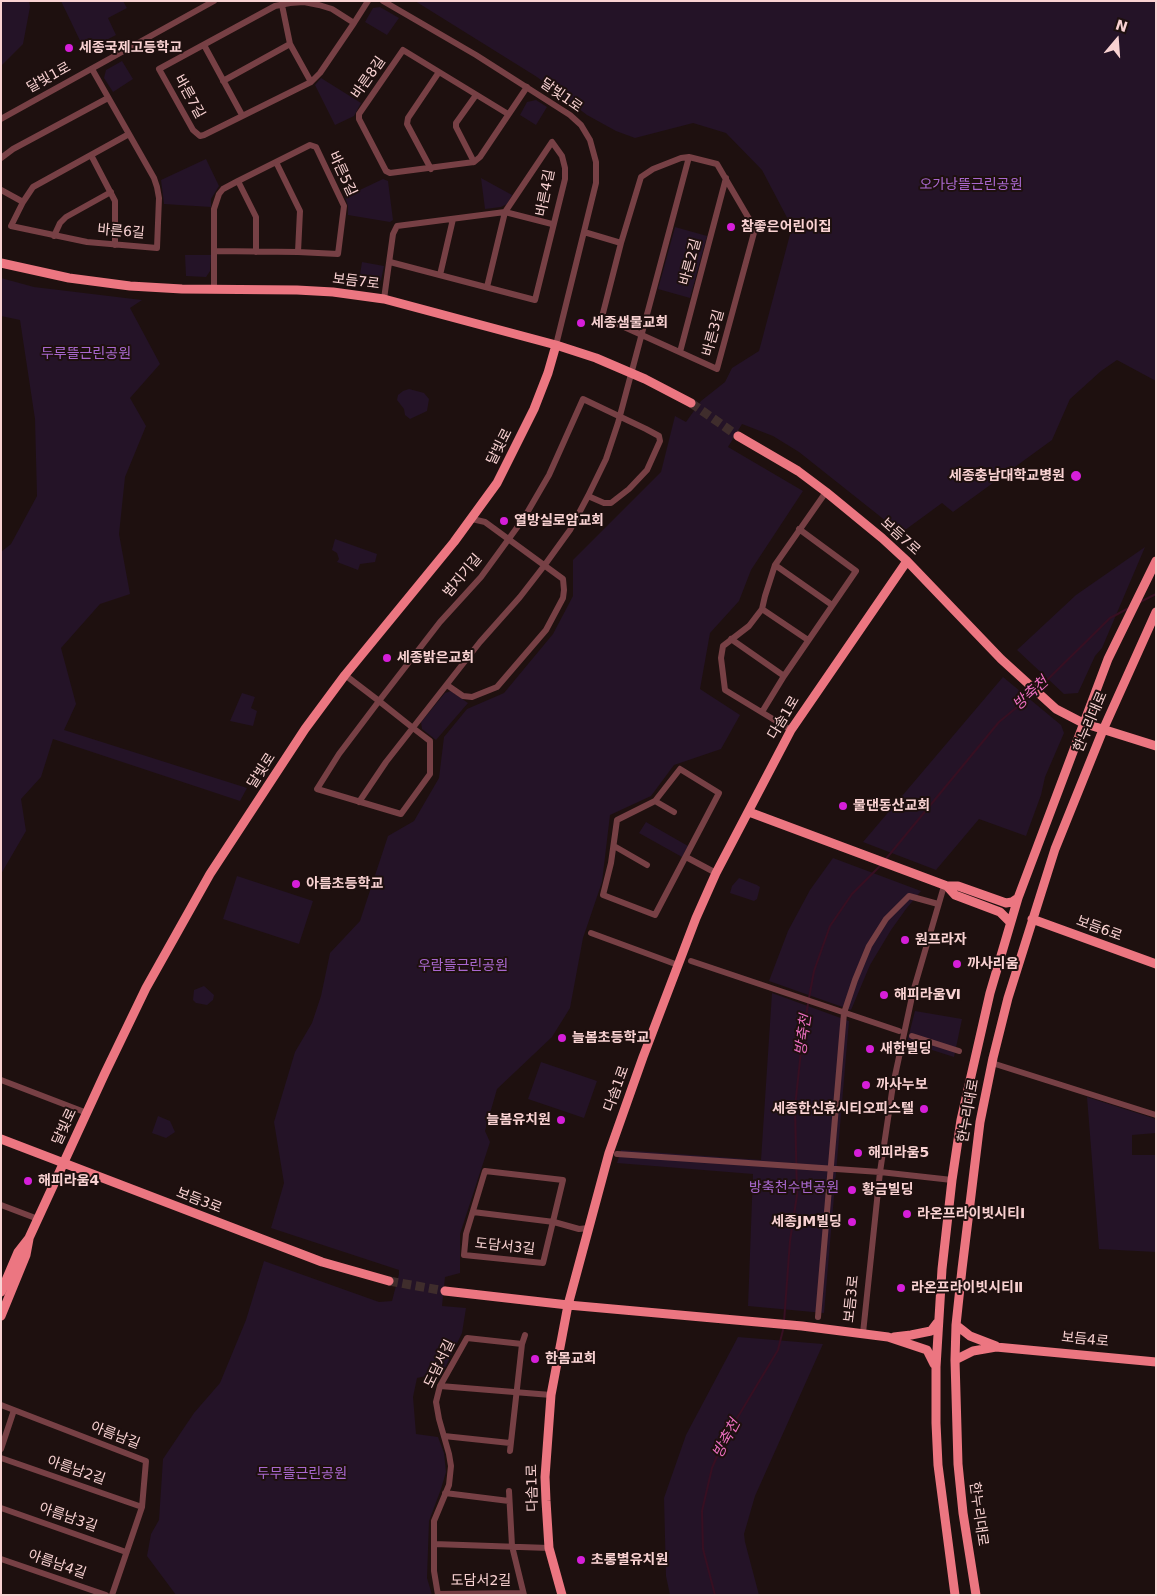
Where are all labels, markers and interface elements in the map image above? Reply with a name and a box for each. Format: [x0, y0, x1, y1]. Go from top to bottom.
north arrow [1092, 15, 1142, 65]
text: N [1114, 16, 1130, 35]
place label: 세종국제고등학교 [79, 40, 182, 56]
marker: 세종국제고등학교 [63, 42, 75, 54]
street label: 바른8길 [348, 54, 390, 102]
street label: 달빛1로 [24, 59, 74, 97]
street label: 바른7길 [170, 72, 208, 122]
street label: 달빛1로 [537, 75, 585, 117]
street label: 바른5길 [324, 149, 360, 199]
street label: 바른4길 [533, 168, 559, 218]
park label: 오가낭뜰근린공원 [919, 177, 1023, 193]
place label: 참좋은어린이집 [741, 219, 831, 235]
marker: 참좋은어린이집 [725, 221, 737, 233]
street label: 바른6길 [97, 222, 145, 242]
street label: 바른2길 [677, 237, 705, 287]
street label: 보듬7로 [331, 271, 381, 293]
street label: 바른3길 [700, 308, 728, 358]
place label: 세종샘물교회 [591, 315, 668, 331]
marker: 세종샘물교회 [575, 317, 587, 329]
park label: 두루뜰근린공원 [41, 346, 131, 362]
street label: 달빛로 [484, 426, 516, 468]
place label: 세종충남대학교병원 [949, 468, 1065, 484]
marker: 세종충남대학교병원 [1069, 469, 1083, 483]
place label: 열방실로암교회 [514, 513, 604, 529]
marker: 열방실로암교회 [498, 515, 510, 527]
street label: 보듬7로 [877, 515, 923, 559]
street label: 범지기길 [440, 551, 486, 601]
place label: 세종밝은교회 [397, 650, 474, 666]
marker: 세종밝은교회 [381, 652, 393, 664]
water label: 방축천 [1010, 673, 1052, 715]
street label: 한누리대로 [1071, 689, 1111, 755]
street label: 다솜1로 [765, 693, 803, 743]
street label: 달빛로 [244, 750, 280, 792]
place label: 물댄동산교회 [853, 798, 930, 814]
marker: 물댄동산교회 [837, 800, 849, 812]
place label: 아름초등학교 [306, 876, 383, 892]
marker: 아름초등학교 [290, 878, 302, 890]
street label: 보듬6로 [1074, 913, 1124, 945]
place label: 원프라자 [915, 932, 967, 948]
marker: 원프라자 [899, 934, 911, 946]
place label: 까사리움 [967, 956, 1019, 972]
park label: 우람뜰근린공원 [418, 958, 508, 974]
marker: 까사리움 [951, 958, 963, 970]
place label: 해피라움Ⅵ [894, 987, 961, 1003]
marker: 해피라움Ⅵ [878, 989, 890, 1001]
water label: 방축천 [792, 1013, 816, 1057]
place label: 늘봄초등학교 [572, 1030, 649, 1046]
marker: 늘봄초등학교 [556, 1032, 568, 1044]
place label: 새한빌딩 [880, 1041, 932, 1057]
marker: 새한빌딩 [864, 1043, 876, 1055]
street label: 다솜1로 [601, 1064, 633, 1114]
place label: 까사누보 [876, 1077, 928, 1093]
street label: 한누리대로 [955, 1078, 983, 1144]
marker: 까사누보 [860, 1079, 872, 1091]
place label: 세종한신휴시티오피스텔 [772, 1101, 914, 1117]
marker: 세종한신휴시티오피스텔 [918, 1103, 930, 1115]
street label: 달빛로 [49, 1106, 81, 1148]
place label: 늘봄유치원 [487, 1112, 551, 1128]
marker: 늘봄유치원 [555, 1114, 567, 1126]
place label: 해피라움5 [868, 1145, 929, 1161]
marker: 해피라움5 [852, 1147, 864, 1159]
place label: 해피라움4 [38, 1173, 99, 1189]
marker: 해피라움4 [22, 1175, 34, 1187]
park label: 방축천수변공원 [749, 1180, 839, 1196]
place label: 황금빌딩 [862, 1182, 914, 1198]
marker: 황금빌딩 [846, 1184, 858, 1196]
street label: 보듬3로 [174, 1185, 224, 1217]
place label: 라온프라이빗시티Ⅰ [917, 1206, 1025, 1222]
marker: 라온프라이빗시티Ⅰ [901, 1208, 913, 1220]
place label: 세종JM빌딩 [771, 1214, 842, 1230]
marker: 세종JM빌딩 [846, 1216, 858, 1228]
street label: 도담서3길 [474, 1235, 536, 1259]
street label: 보듬3로 [841, 1274, 863, 1324]
place label: 라온프라이빗시티Ⅱ [911, 1280, 1023, 1296]
marker: 라온프라이빗시티Ⅱ [895, 1282, 907, 1294]
street label: 보듬4로 [1060, 1329, 1110, 1351]
street label: 도담서길 [421, 1337, 459, 1391]
place label: 한몸교회 [545, 1351, 597, 1367]
marker: 한몸교회 [529, 1353, 541, 1365]
water label: 방축천 [709, 1416, 745, 1462]
street label: 아름남길 [88, 1419, 142, 1453]
street label: 아름남2길 [45, 1453, 107, 1489]
street label: 다솜1로 [524, 1464, 542, 1512]
park label: 두무뜰근린공원 [257, 1466, 347, 1482]
street label: 한누리대로 [965, 1481, 991, 1547]
street label: 아름남3길 [37, 1500, 99, 1536]
street label: 아름남4길 [26, 1547, 88, 1583]
place label: 초롱별유치원 [591, 1552, 668, 1568]
marker: 초롱별유치원 [575, 1554, 587, 1566]
street label: 도담서2길 [451, 1573, 511, 1589]

